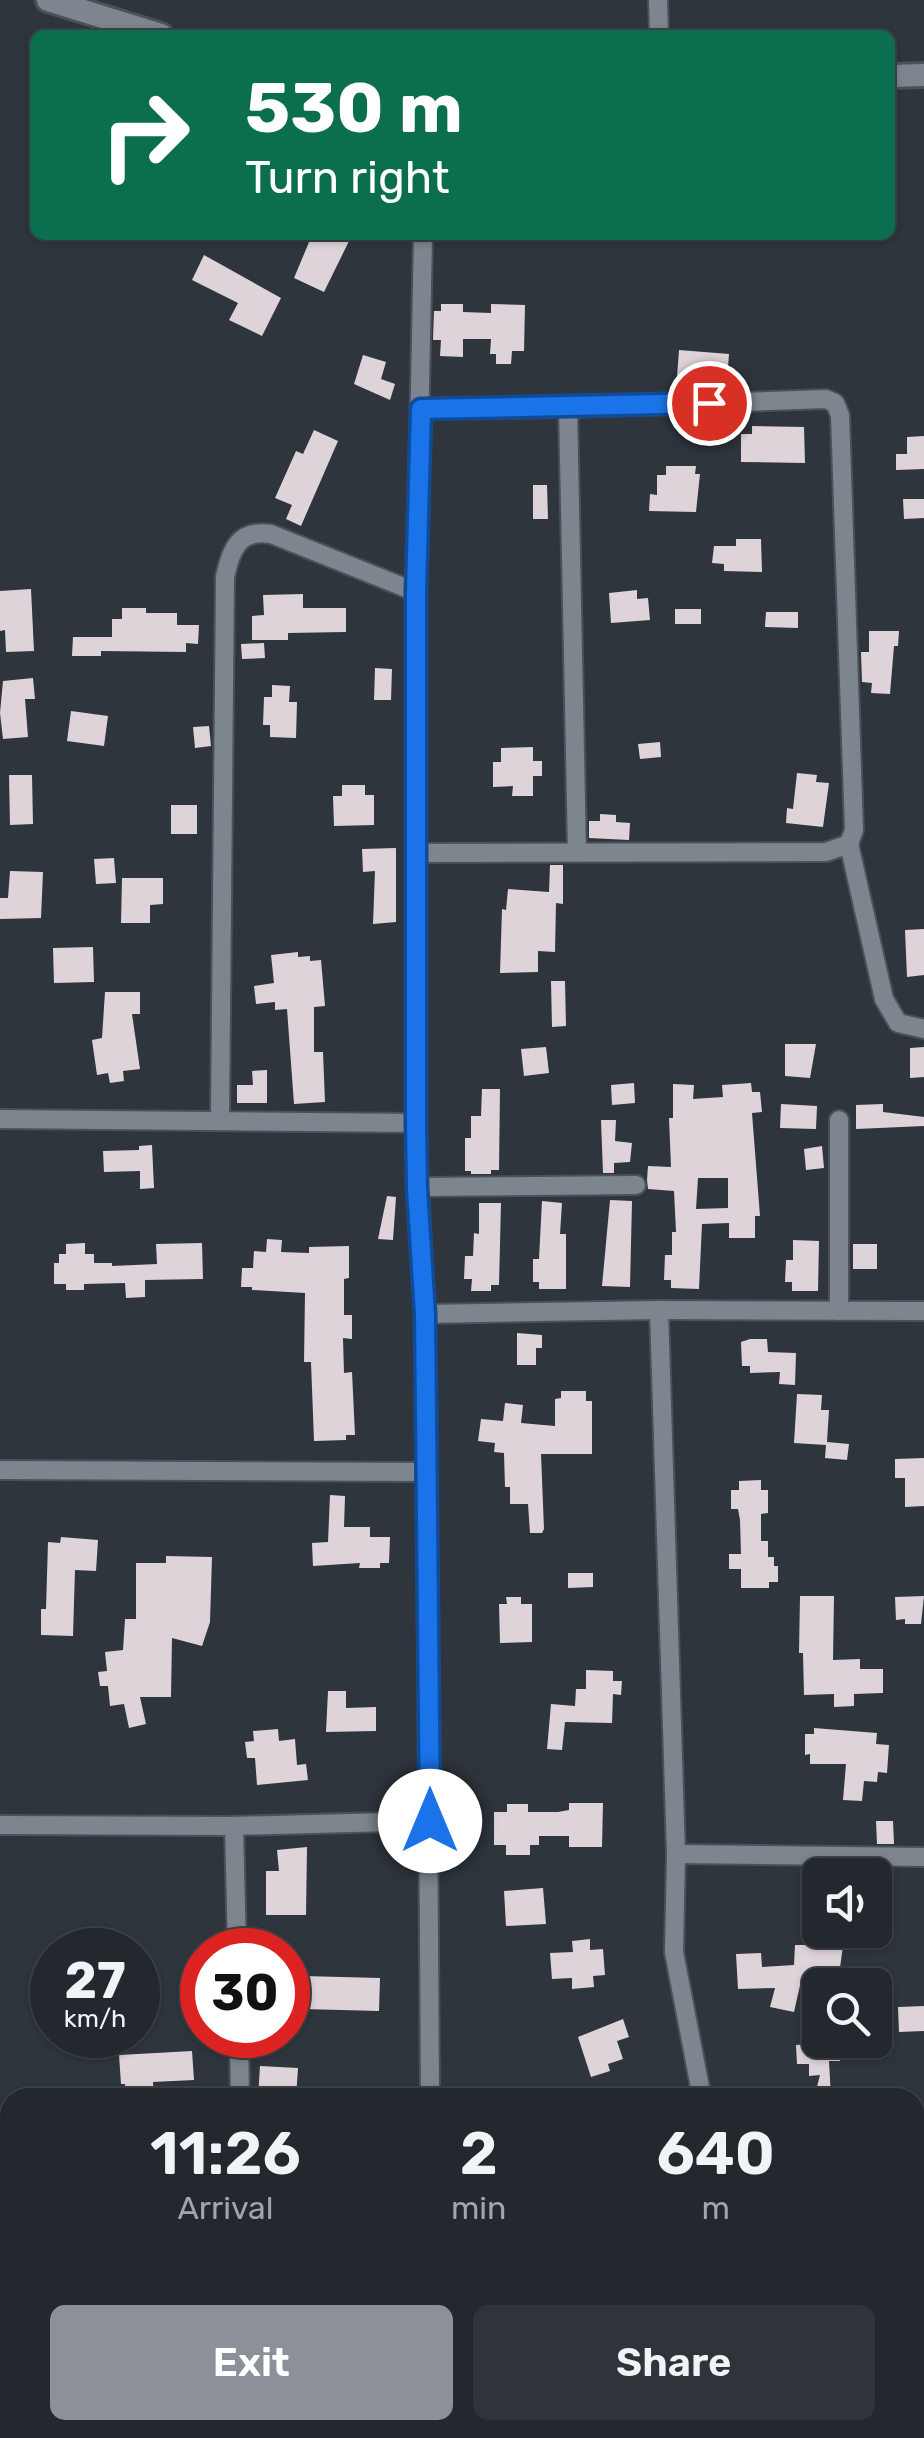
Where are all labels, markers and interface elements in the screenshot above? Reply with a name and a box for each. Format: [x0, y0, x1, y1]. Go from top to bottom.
text: 530 m [245, 67, 463, 150]
icon: right [80, 70, 210, 200]
text: Turn right [245, 151, 449, 204]
pin [667, 361, 752, 446]
icon: arrive [682, 376, 737, 431]
position arrow [378, 1769, 482, 1873]
map controls [802, 1858, 892, 2058]
button: sound [802, 1858, 892, 1948]
speed limit sign: 30 [180, 1928, 310, 2058]
text: 27 [64, 1951, 126, 2011]
button: search [802, 1968, 892, 2058]
text: km/h [64, 2004, 126, 2033]
text: 11:26 [150, 2118, 301, 2189]
text: 2 [460, 2118, 498, 2189]
text: 640 [657, 2118, 775, 2189]
text: Arrival [177, 2189, 273, 2227]
text: min [451, 2189, 506, 2227]
text: m [701, 2189, 730, 2227]
button: Exit [50, 2305, 453, 2420]
button: Share [473, 2305, 875, 2420]

